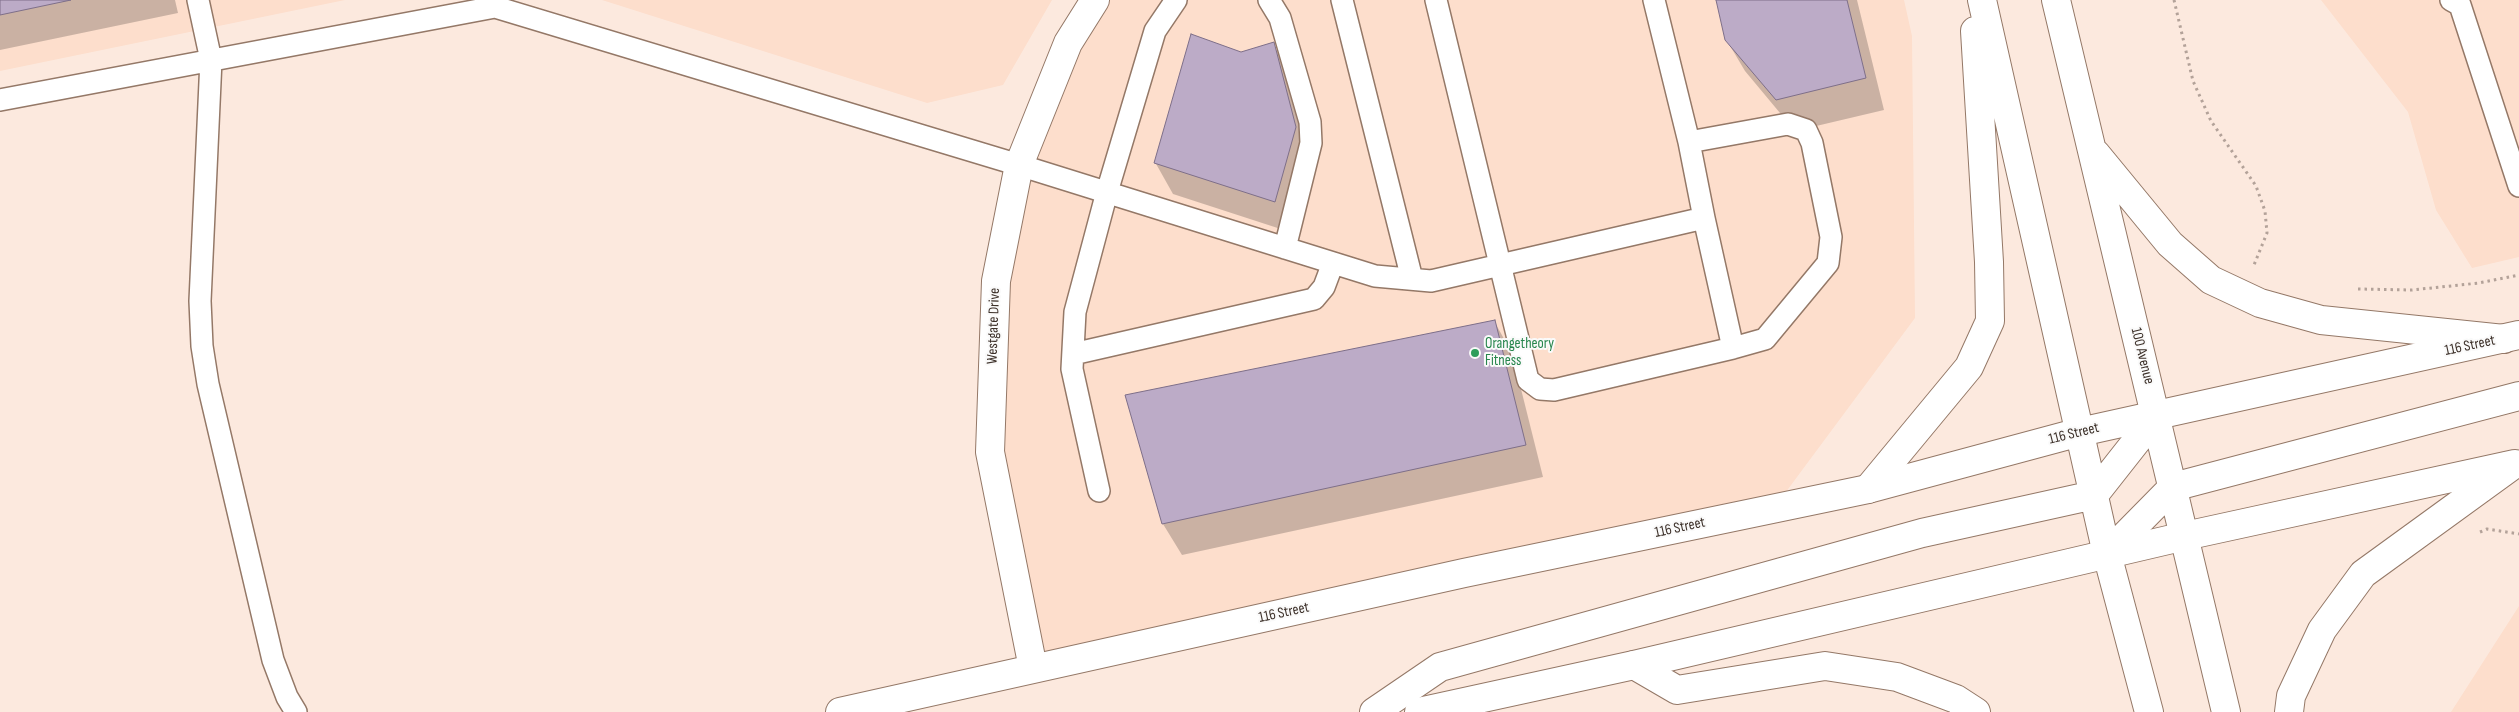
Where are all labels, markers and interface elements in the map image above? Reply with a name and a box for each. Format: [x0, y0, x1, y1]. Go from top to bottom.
street label: Westgate Drive [984, 288, 1004, 364]
street label: 100 Avenue [2126, 326, 2158, 386]
street label: 116 Street [2443, 332, 2497, 360]
place label: Orangetheory Fitness [1485, 335, 1554, 370]
marker: Orangetheory Fitness [1469, 347, 1481, 359]
street label: 116 Street [2047, 419, 2101, 449]
street label: 116 Street [1653, 514, 1707, 542]
street label: 116 Street [1257, 599, 1311, 627]

